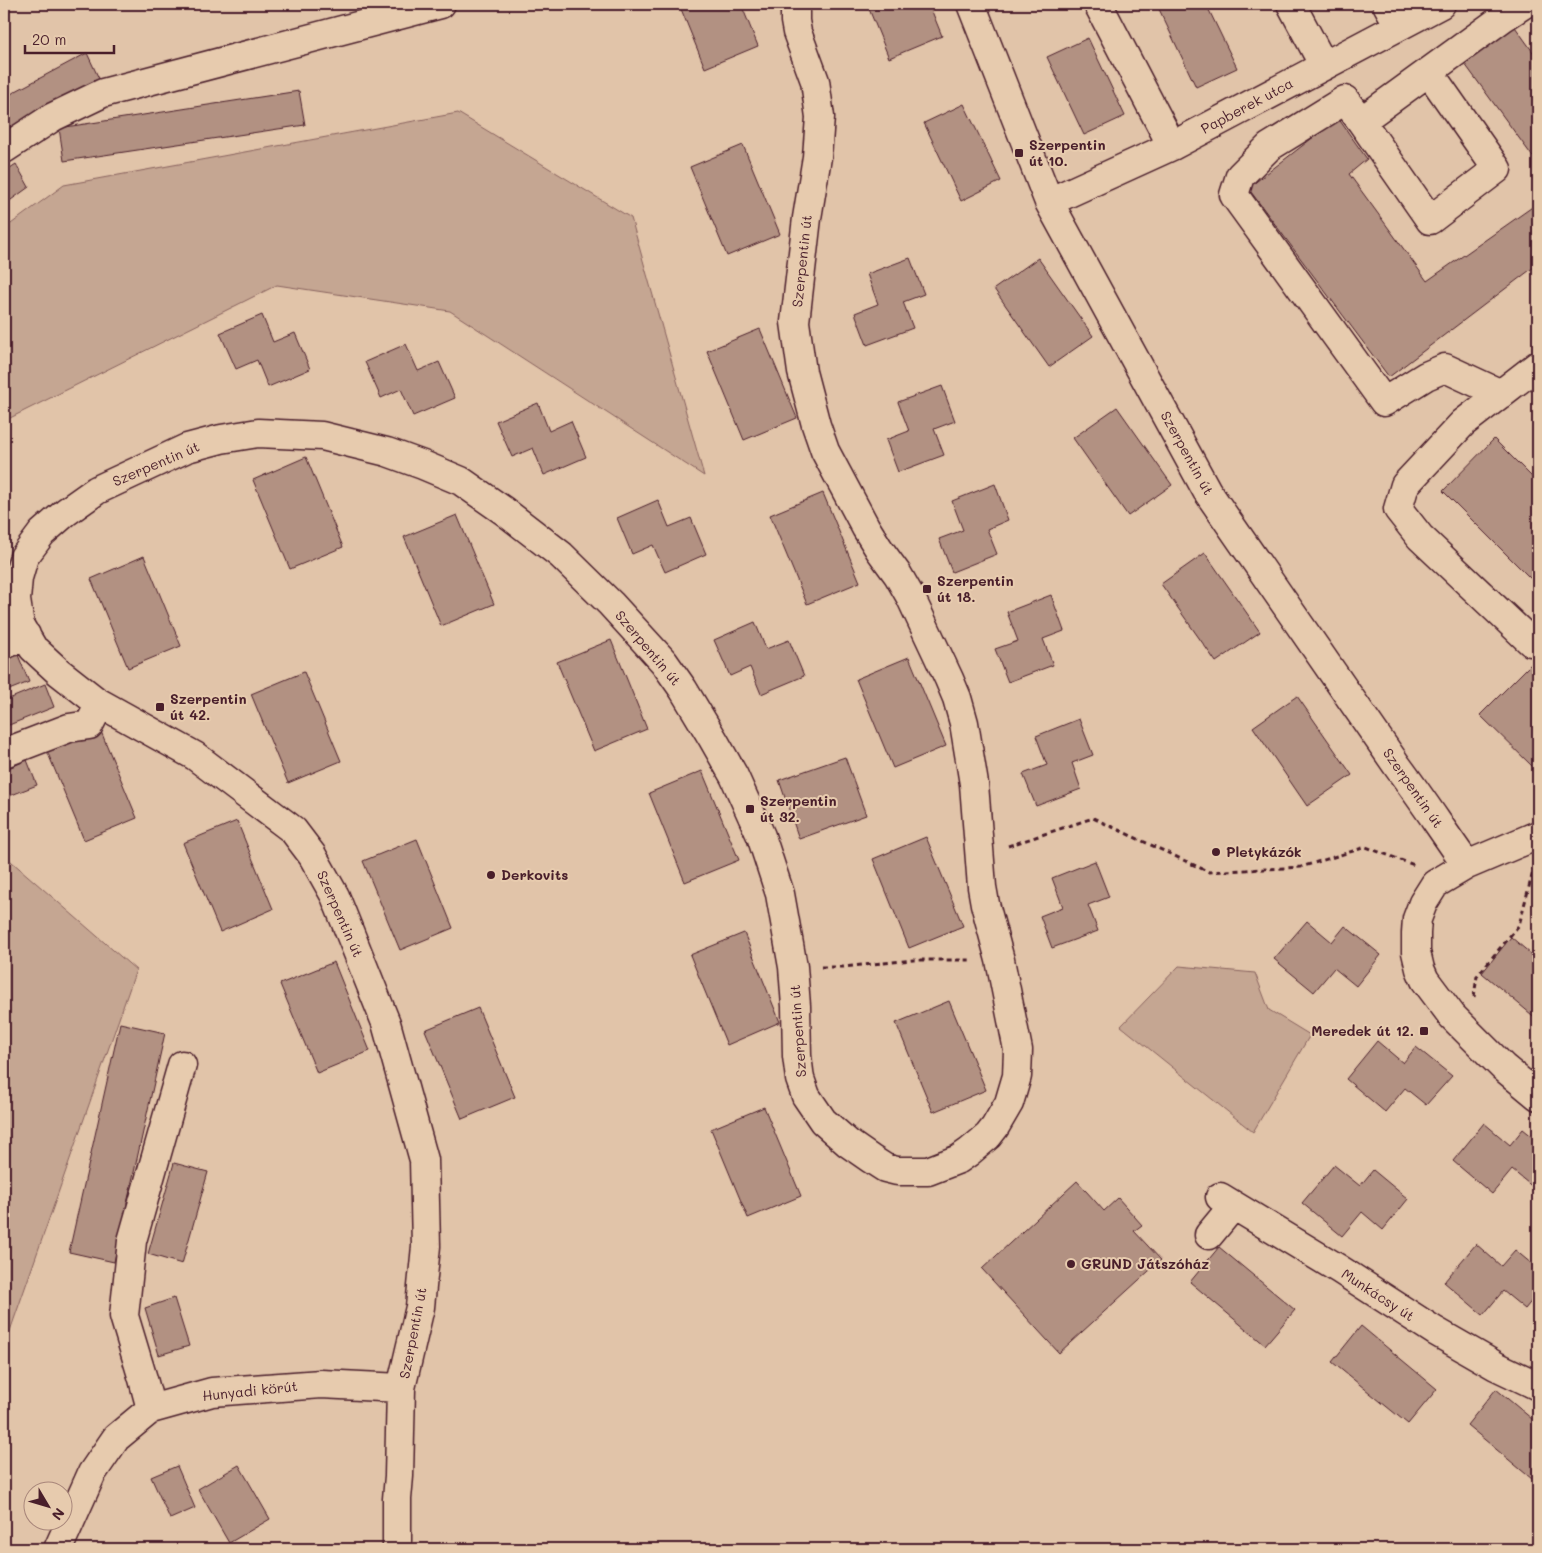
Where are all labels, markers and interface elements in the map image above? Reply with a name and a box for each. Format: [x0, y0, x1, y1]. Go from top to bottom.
scale bar [25, 22, 114, 54]
text: 20 m [32, 29, 66, 49]
street label: Papberek utca [1197, 73, 1296, 138]
place label: Szerpentin út 10. [1029, 135, 1106, 170]
marker: Szerpentin út 10. [1013, 147, 1025, 159]
street label: Szerpentin út [787, 214, 816, 308]
street label: Szerpentin út [1157, 408, 1218, 498]
street label: Szerpentin út [109, 437, 202, 490]
place label: Szerpentin út 18. [937, 571, 1014, 606]
marker: Szerpentin út 18. [921, 583, 933, 595]
street label: Szerpentin út [611, 606, 686, 689]
place label: Szerpentin út 42. [170, 689, 247, 724]
marker: Szerpentin út 42. [154, 701, 166, 713]
street label: Szerpentin út [1379, 744, 1448, 831]
place label: Szerpentin út 32. [760, 791, 837, 826]
marker: Szerpentin út 32. [744, 803, 756, 815]
place label: Pletykázók [1226, 842, 1302, 861]
marker: Pletykázók [1210, 846, 1222, 858]
place label: Derkovits [501, 865, 568, 884]
street label: Szerpentin út [313, 867, 368, 960]
marker: Derkovits [485, 869, 497, 881]
street label: Szerpentin út [785, 984, 810, 1078]
place label: Meredek út 12. [1311, 1021, 1414, 1040]
marker: Meredek út 12. [1418, 1025, 1430, 1037]
place label: GRUND Játszóház [1081, 1254, 1209, 1273]
marker: GRUND Játszóház [1065, 1258, 1077, 1270]
street label: Munkácsy út [1338, 1264, 1418, 1325]
street label: Szerpentin út [394, 1285, 431, 1380]
street label: Hunyadi körút [201, 1376, 299, 1405]
north arrow [22, 1480, 72, 1530]
text: N [48, 1504, 69, 1524]

